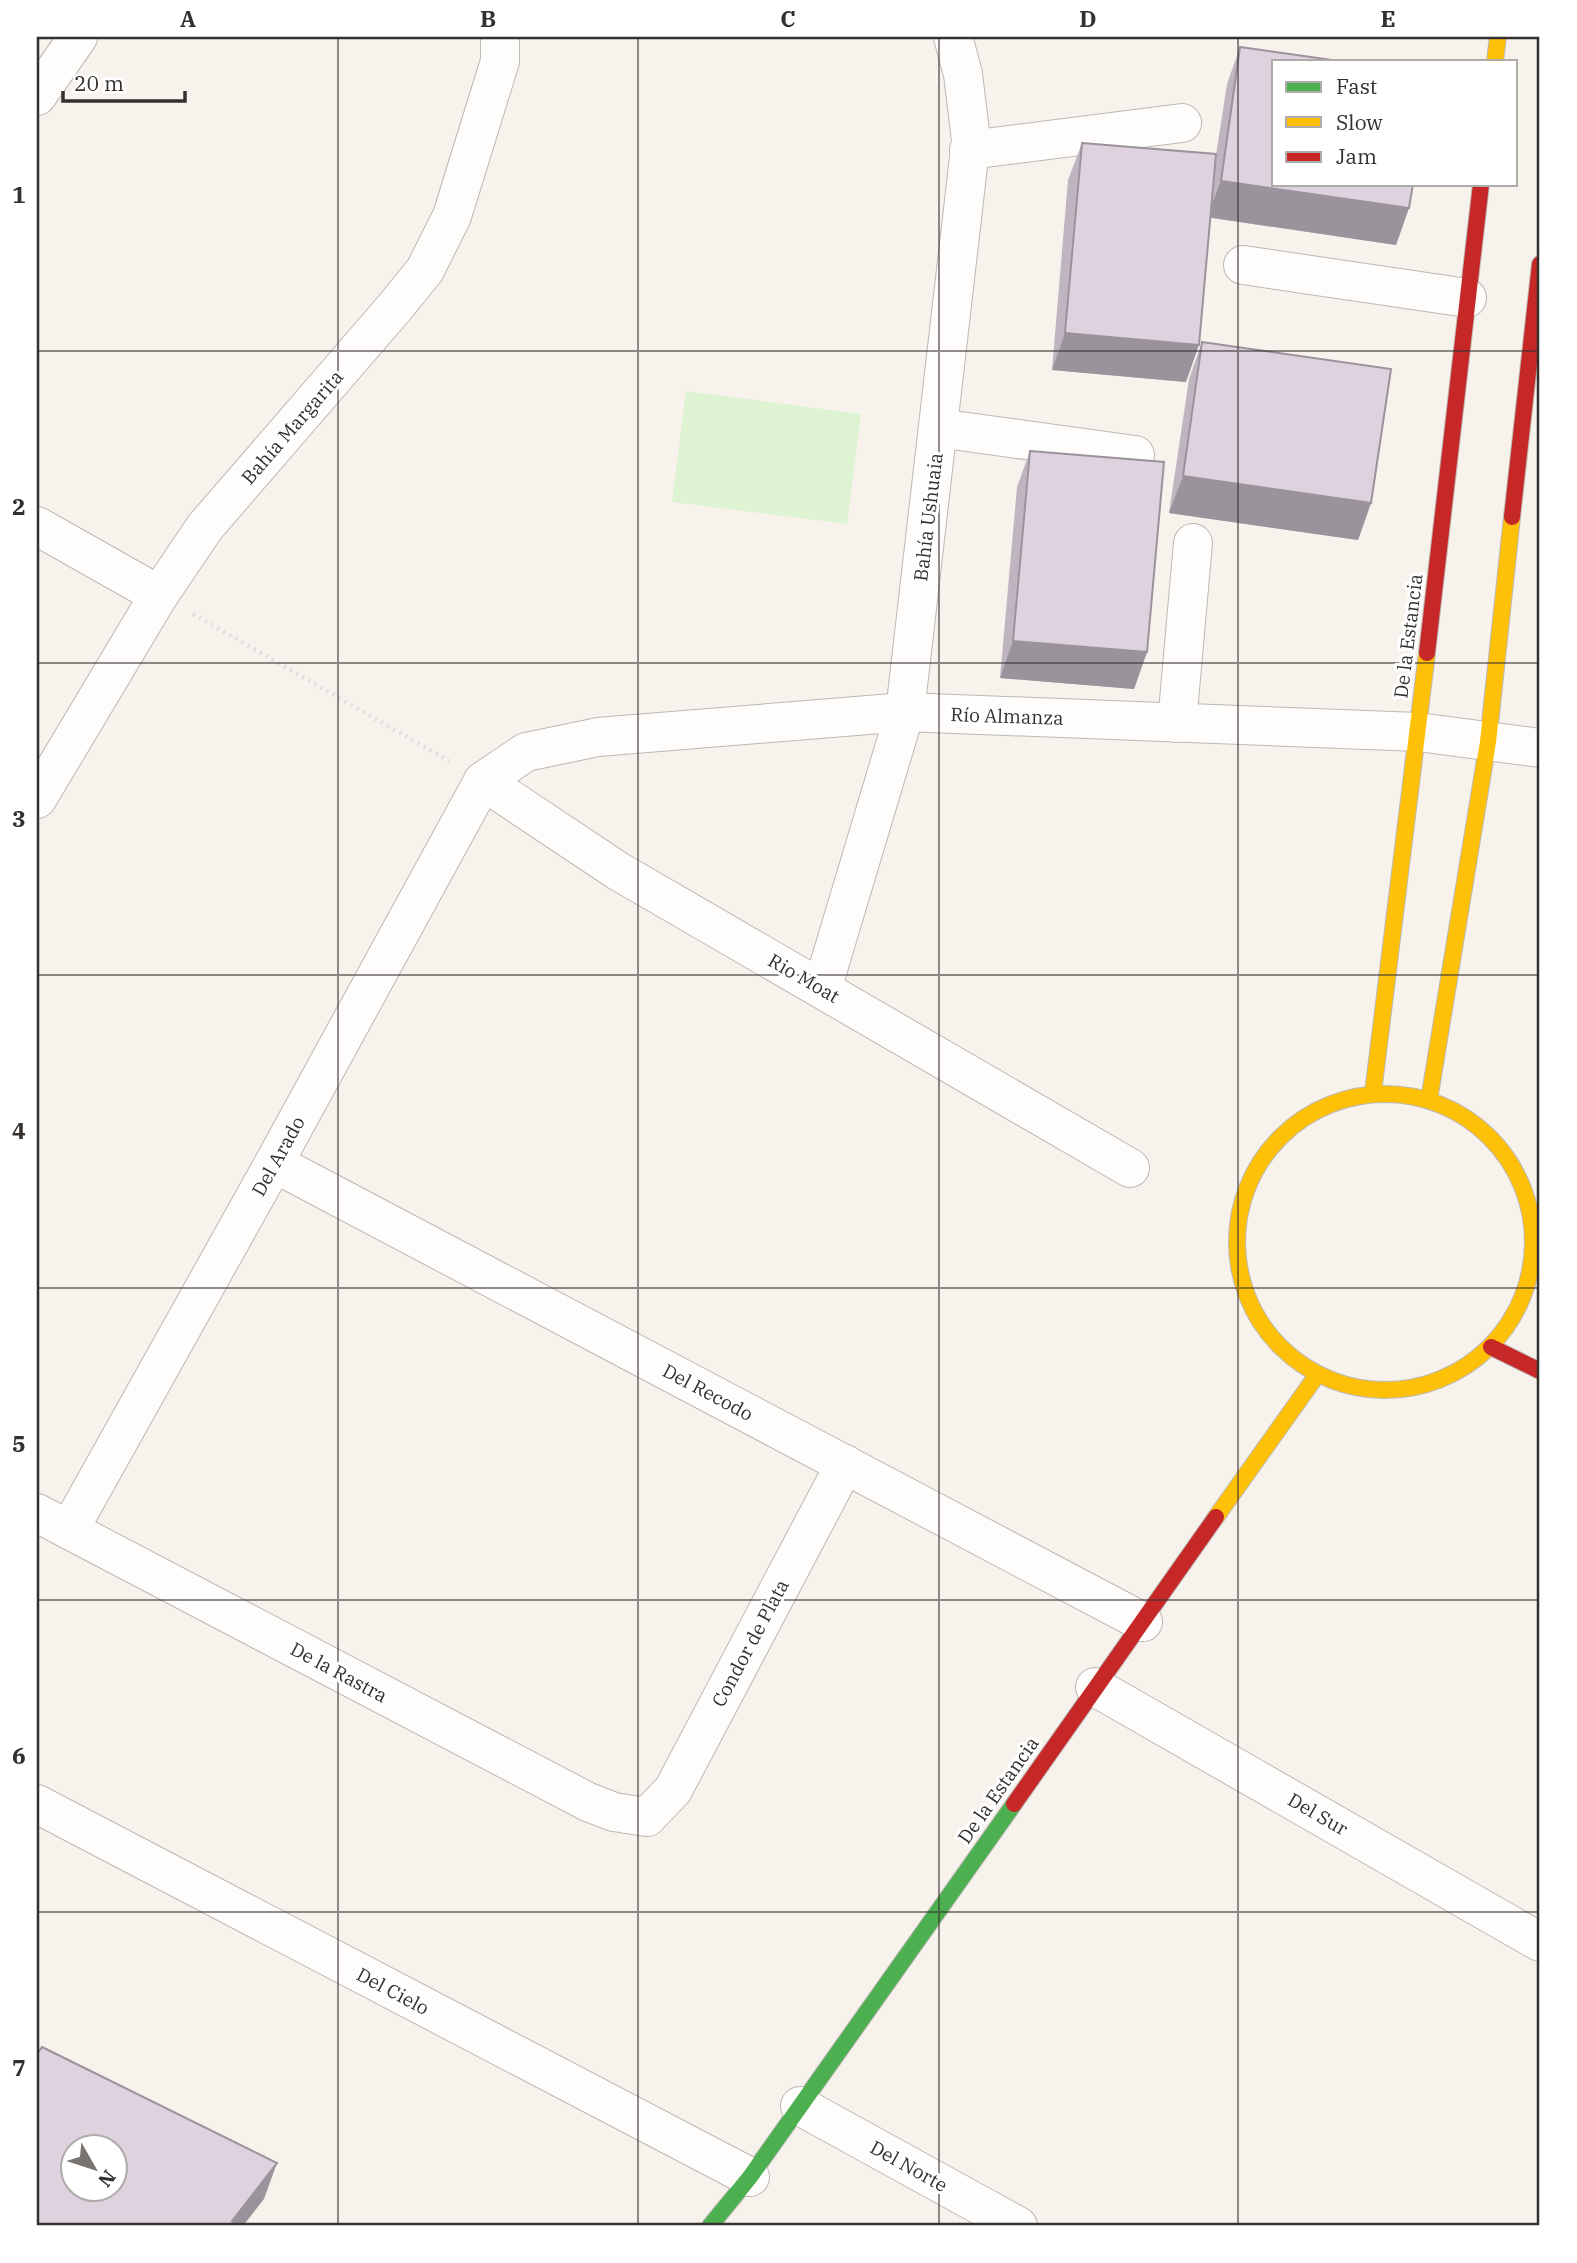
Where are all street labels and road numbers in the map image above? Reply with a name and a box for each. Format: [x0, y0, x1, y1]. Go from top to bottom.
street label: Bahía Margarita [236, 365, 348, 489]
street label: Bahía Ushuaia [908, 451, 948, 583]
street label: De la Estancia [1388, 572, 1428, 700]
street label: Río Almanza [950, 702, 1064, 730]
street label: Rio Moat [764, 948, 844, 1008]
street label: Del Arado [246, 1112, 310, 1200]
street label: Del Recodo [659, 1358, 757, 1426]
street label: Condor de Plata [706, 1575, 794, 1711]
street label: De la Rastra [286, 1636, 392, 1708]
street label: De la Estancia [952, 1732, 1044, 1848]
street label: Del Sur [1284, 1787, 1353, 1841]
street label: Del Cielo [353, 1962, 433, 2020]
street label: Del Norte [866, 2135, 952, 2197]

